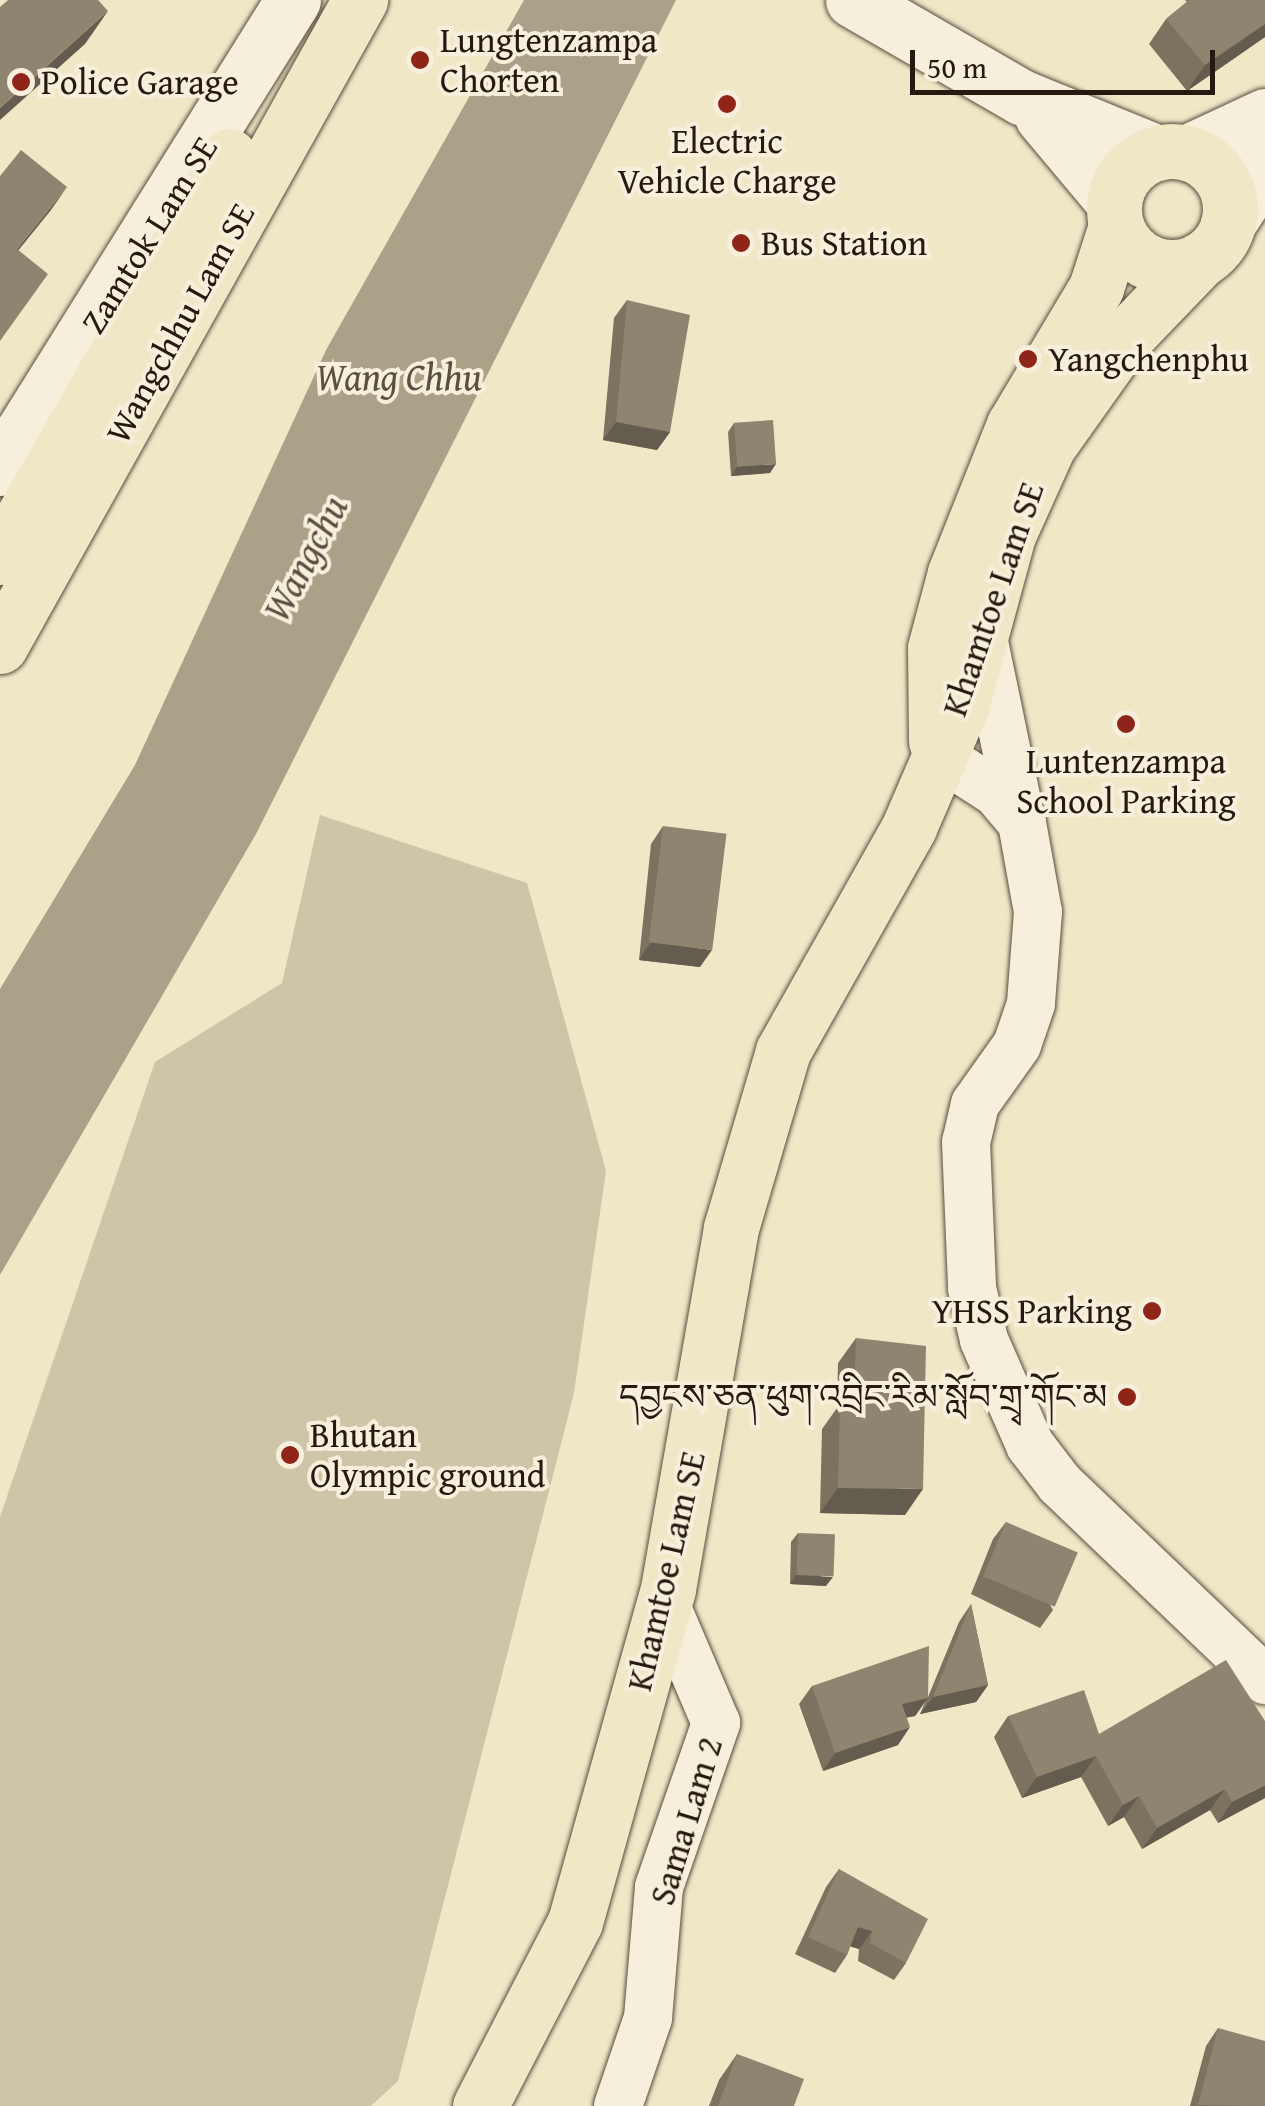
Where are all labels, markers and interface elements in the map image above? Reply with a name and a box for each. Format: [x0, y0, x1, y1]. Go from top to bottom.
place label: Lungtenzampa Chorten [440, 19, 657, 101]
scale bar [915, 30, 1220, 92]
text: 50 m [927, 45, 987, 89]
marker: Lungtenzampa Chorten [409, 49, 431, 71]
place label: Police Garage [41, 61, 239, 103]
marker: Police Garage [10, 71, 32, 93]
marker: Electric Vehicle Charge [716, 93, 738, 115]
place label: Electric Vehicle Charge [617, 120, 837, 202]
street label: Zamtok Lam SE [72, 129, 226, 341]
street label: Wangchhu Lam SE [97, 196, 263, 450]
place label: Bus Station [761, 222, 927, 264]
marker: Bus Station [730, 232, 752, 254]
place label: Yangchenphu [1048, 338, 1249, 380]
marker: Yangchenphu [1017, 348, 1039, 370]
water label: Wang Chhu [316, 354, 482, 400]
street label: Khamtoe Lam SE [933, 477, 1053, 721]
water label: Wangchu [253, 487, 357, 629]
marker: Luntenzampa School Parking [1115, 713, 1137, 735]
place label: Luntenzampa School Parking [1016, 740, 1236, 822]
place label: YHSS Parking [931, 1290, 1132, 1332]
marker: YHSS Parking [1141, 1300, 1163, 1322]
place label: དབྱངས་ཅན་ཕུག་འབྲིང་རིམ་སློབ་གྲྭ་གོང་མ [619, 1376, 1107, 1418]
marker: དབྱངས་ཅན་ཕུག་འབྲིང་རིམ་སློབ་གྲྭ་གོང་མ [1116, 1386, 1138, 1408]
place label: Bhutan Olympic ground [310, 1414, 545, 1496]
marker: Bhutan Olympic ground [279, 1444, 301, 1466]
street label: Khamtoe Lam SE [618, 1447, 714, 1695]
street label: Sama Lam 2 [641, 1732, 731, 1910]

